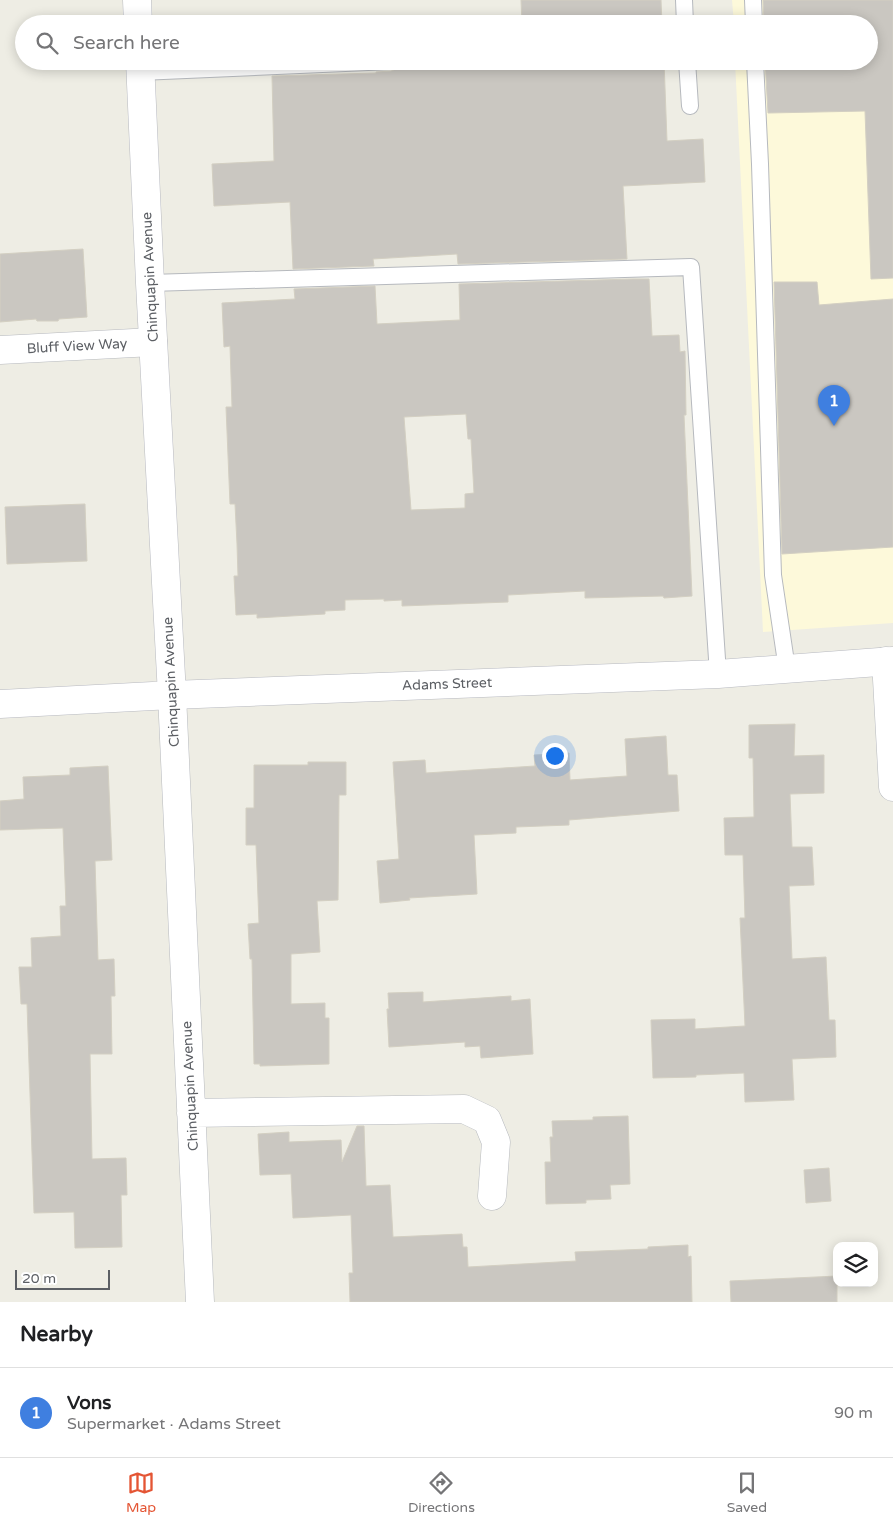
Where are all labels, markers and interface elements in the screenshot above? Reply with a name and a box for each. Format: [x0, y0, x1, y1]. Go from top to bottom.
search box [15, 15, 878, 70]
icon: search [33, 29, 61, 57]
text: Search here [73, 32, 180, 54]
street label: Chinquapin Avenue [138, 212, 162, 342]
street label: Bluff View Way [26, 335, 128, 357]
pin: 1 [818, 385, 850, 426]
street label: Chinquapin Avenue [159, 617, 183, 747]
street label: Adams Street [402, 674, 493, 694]
your location [542, 743, 568, 769]
street label: Chinquapin Avenue [178, 1021, 202, 1151]
map controls [833, 1242, 878, 1287]
button: layers [833, 1242, 878, 1287]
scale bar [15, 1267, 110, 1290]
text: 20 m [22, 1270, 56, 1287]
text: Nearby [20, 1322, 93, 1347]
text: Vons [67, 1392, 111, 1414]
text: 1 [31, 1403, 41, 1423]
text: 90 m [834, 1403, 873, 1423]
text: Supermarket · Adams Street [67, 1414, 281, 1434]
tab: Map [126, 1469, 156, 1516]
tab: Directions [408, 1469, 475, 1516]
tab: Saved [727, 1469, 767, 1516]

